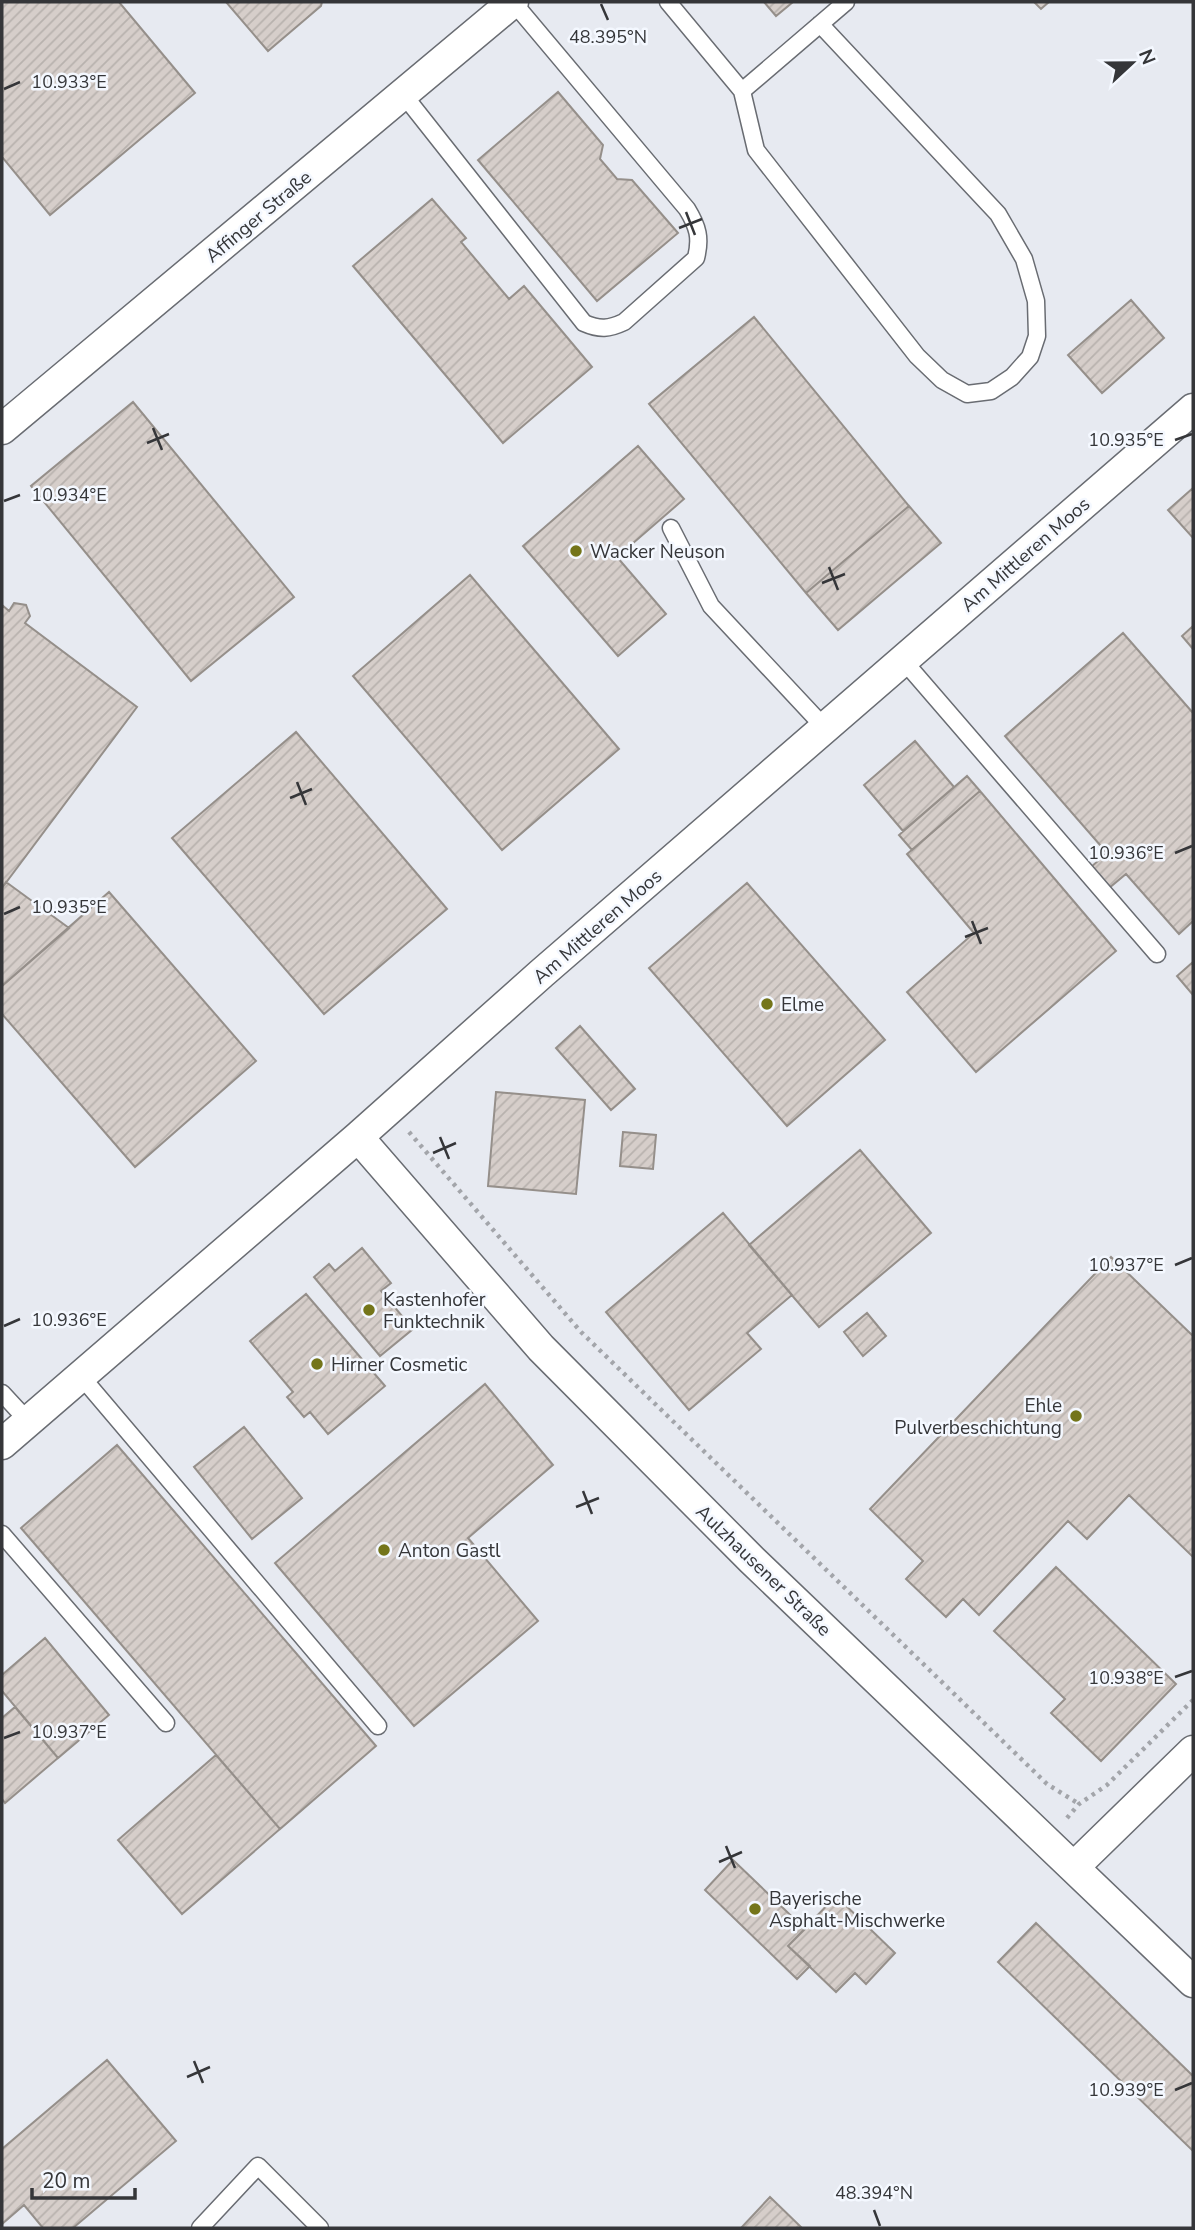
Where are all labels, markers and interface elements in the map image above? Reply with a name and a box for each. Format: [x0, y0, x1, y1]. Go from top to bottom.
text: 48.395°N [569, 25, 647, 49]
north arrow [1097, 28, 1167, 98]
text: N [1132, 46, 1162, 68]
text: 10.933°E [31, 70, 107, 94]
street label: Affinger Straße [200, 165, 317, 269]
text: 10.935°E [1088, 428, 1164, 452]
text: 10.934°E [31, 483, 107, 507]
street label: Am Mittleren Moos [955, 491, 1096, 618]
place label: Wacker Neuson [590, 539, 725, 565]
marker: Wacker Neuson [568, 543, 584, 559]
text: 10.936°E [1088, 841, 1164, 865]
street label: Am Mittleren Moos [527, 863, 668, 990]
text: 10.935°E [31, 895, 107, 919]
place label: Elme [781, 992, 824, 1018]
marker: Elme [759, 996, 775, 1012]
text: 10.937°E [1088, 1253, 1164, 1277]
place label: Kastenhofer Funktechnik [383, 1287, 486, 1335]
marker: Kastenhofer Funktechnik [361, 1302, 377, 1318]
text: 10.936°E [31, 1308, 107, 1332]
place label: Hirner Cosmetic [331, 1352, 468, 1378]
marker: Hirner Cosmetic [309, 1356, 325, 1372]
place label: Ehle Pulverbeschichtung [894, 1393, 1062, 1441]
marker: Ehle Pulverbeschichtung [1068, 1408, 1084, 1424]
street label: Aulzhausener Straße [690, 1499, 837, 1642]
place label: Anton Gastl [398, 1538, 501, 1564]
marker: Anton Gastl [376, 1542, 392, 1558]
text: 10.938°E [1088, 1666, 1164, 1690]
text: 10.937°E [31, 1720, 107, 1744]
place label: Bayerische Asphalt-Mischwerke [769, 1886, 945, 1934]
marker: Bayerische Asphalt-Mischwerke [747, 1901, 763, 1917]
text: 10.939°E [1088, 2078, 1164, 2102]
scale bar [32, 2156, 135, 2200]
text: 20 m [42, 2167, 91, 2195]
text: 48.394°N [835, 2181, 913, 2205]

